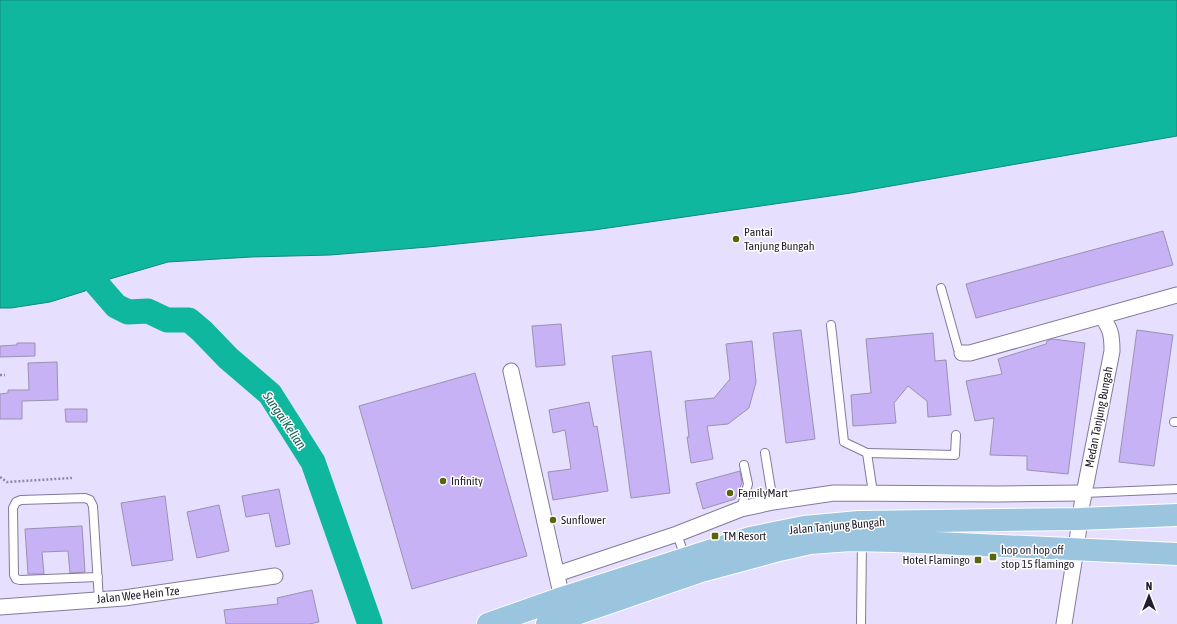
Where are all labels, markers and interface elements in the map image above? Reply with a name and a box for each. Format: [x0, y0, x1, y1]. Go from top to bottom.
place label: Pantai Tanjung Bungah [744, 225, 815, 253]
marker: Pantai Tanjung Bungah [731, 234, 741, 244]
street label: Medan Tanjung Bungah [1082, 365, 1116, 469]
water label: Sungai Kelian [259, 388, 310, 452]
place label: Infinity [451, 474, 483, 488]
marker: Infinity [438, 476, 448, 486]
place label: FamilyMart [738, 486, 789, 500]
marker: FamilyMart [725, 488, 735, 498]
place label: Sunflower [561, 513, 606, 527]
marker: Sunflower [548, 515, 558, 525]
street label: Jalan Tanjung Bungah [788, 515, 886, 537]
place label: TM Resort [723, 529, 767, 543]
marker: TM Resort [710, 531, 720, 541]
place label: hop on hop off stop 15 flamingo [1001, 543, 1075, 571]
marker: hop on hop off stop 15 flamingo [988, 552, 998, 562]
place label: Hotel Flamingo [902, 553, 970, 567]
marker: Hotel Flamingo [973, 555, 983, 565]
north arrow [1129, 576, 1169, 616]
text: N [1146, 580, 1152, 592]
street label: Jalan Wee Hein Tze [96, 584, 180, 606]

